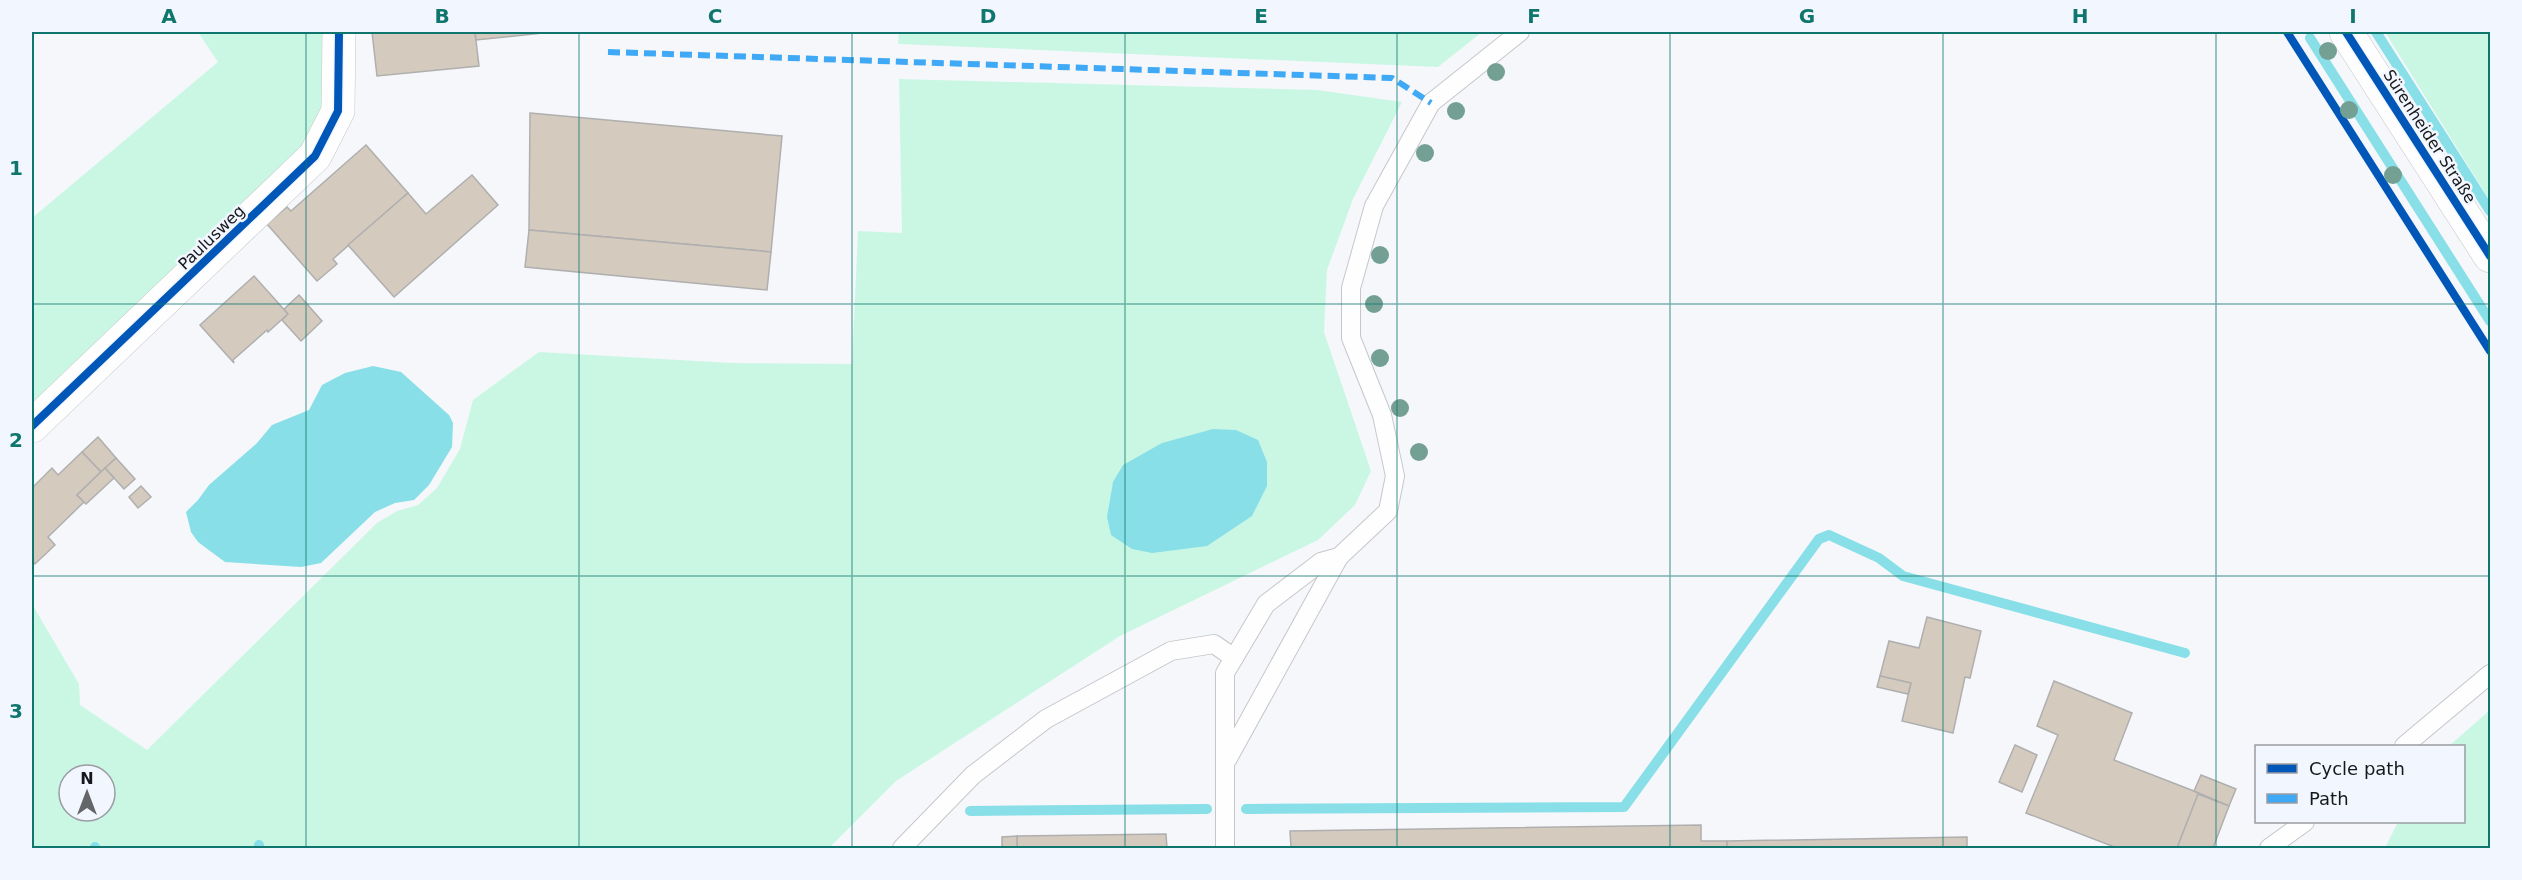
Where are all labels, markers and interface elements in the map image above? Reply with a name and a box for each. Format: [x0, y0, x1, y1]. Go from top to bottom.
text: A [161, 4, 177, 28]
text: B [434, 4, 450, 28]
text: C [708, 4, 722, 28]
text: D [980, 4, 996, 28]
text: E [1254, 4, 1268, 28]
text: F [1527, 4, 1541, 28]
text: G [1799, 4, 1815, 28]
text: H [2072, 4, 2088, 28]
text: I [2349, 4, 2357, 28]
street label: Sürenheider Straße [2379, 66, 2480, 207]
text: 1 [9, 156, 23, 180]
street label: Paulusweg [174, 201, 248, 274]
text: 2 [9, 428, 23, 452]
text: 3 [9, 699, 23, 723]
legend [2255, 745, 2465, 823]
text: Cycle path [2309, 758, 2405, 779]
north arrow [57, 763, 117, 823]
text: N [80, 769, 94, 788]
text: Path [2309, 788, 2349, 809]

